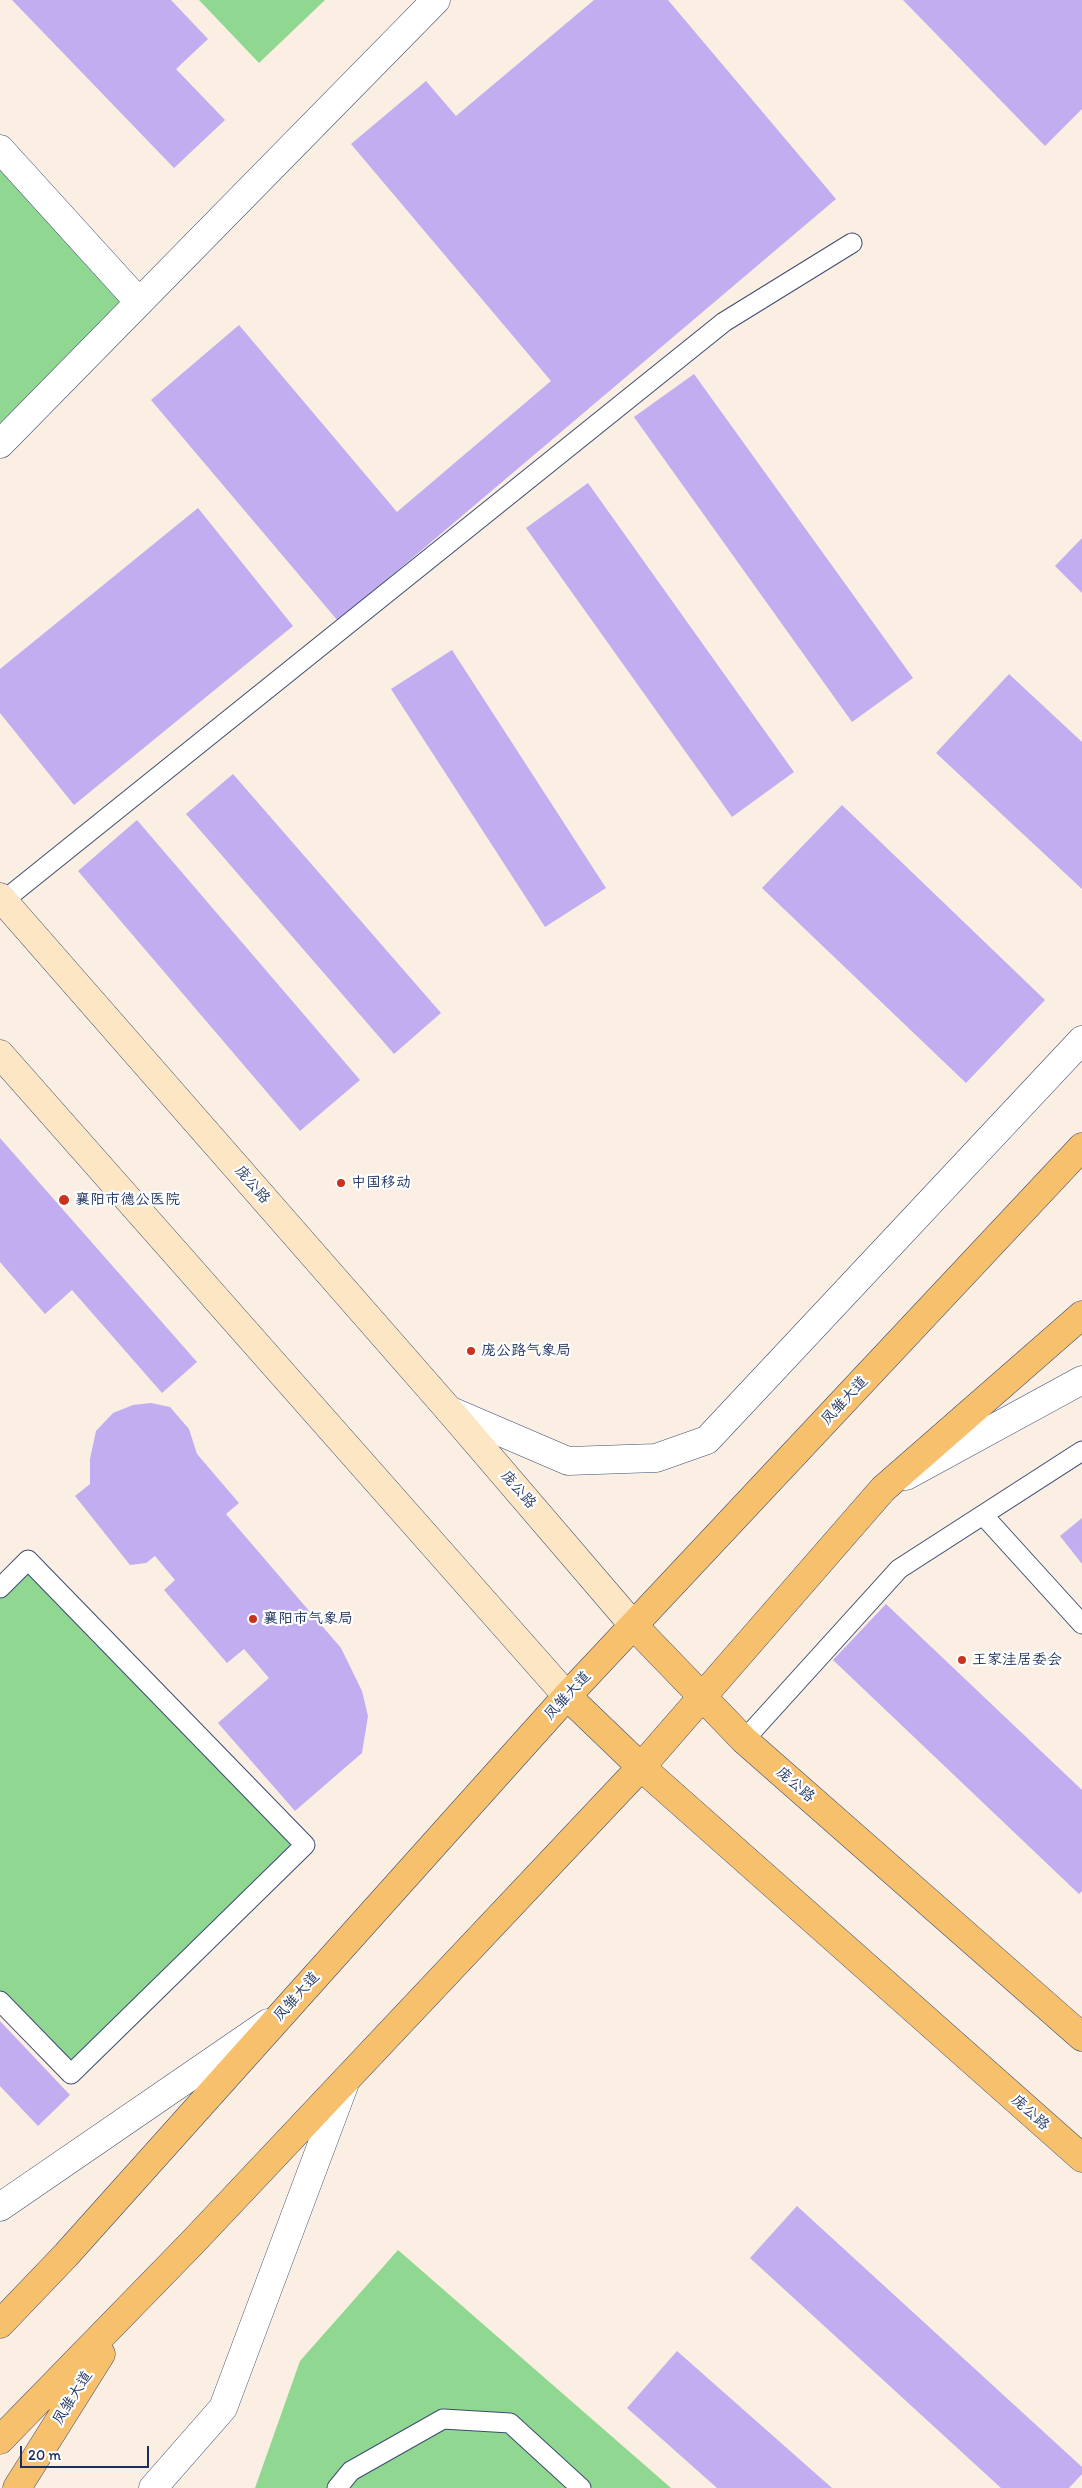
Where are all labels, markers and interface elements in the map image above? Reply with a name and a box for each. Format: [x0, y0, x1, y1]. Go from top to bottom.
street label: 庞公路 [230, 1162, 274, 1208]
place label: 中国移动 [351, 1174, 411, 1192]
marker: 中国移动 [335, 1177, 347, 1189]
place label: 襄阳市德公医院 [75, 1191, 180, 1209]
marker: 襄阳市德公医院 [57, 1193, 71, 1207]
place label: 庞公路气象局 [481, 1342, 571, 1360]
marker: 庞公路气象局 [465, 1345, 477, 1357]
street label: 凤雏大道 [818, 1373, 872, 1429]
street label: 庞公路 [496, 1467, 540, 1513]
place label: 襄阳市气象局 [263, 1610, 353, 1628]
marker: 襄阳市气象局 [247, 1613, 259, 1625]
place label: 王家洼居委会 [972, 1651, 1062, 1669]
marker: 王家洼居委会 [956, 1654, 968, 1666]
street label: 凤雏大道 [541, 1668, 595, 1724]
street label: 庞公路 [772, 1763, 818, 1807]
street label: 凤雏大道 [270, 1969, 324, 2025]
street label: 庞公路 [1007, 2091, 1053, 2135]
street label: 凤雏大道 [49, 2368, 97, 2428]
scale bar [22, 2436, 151, 2468]
text: 20 m [28, 2446, 61, 2464]

